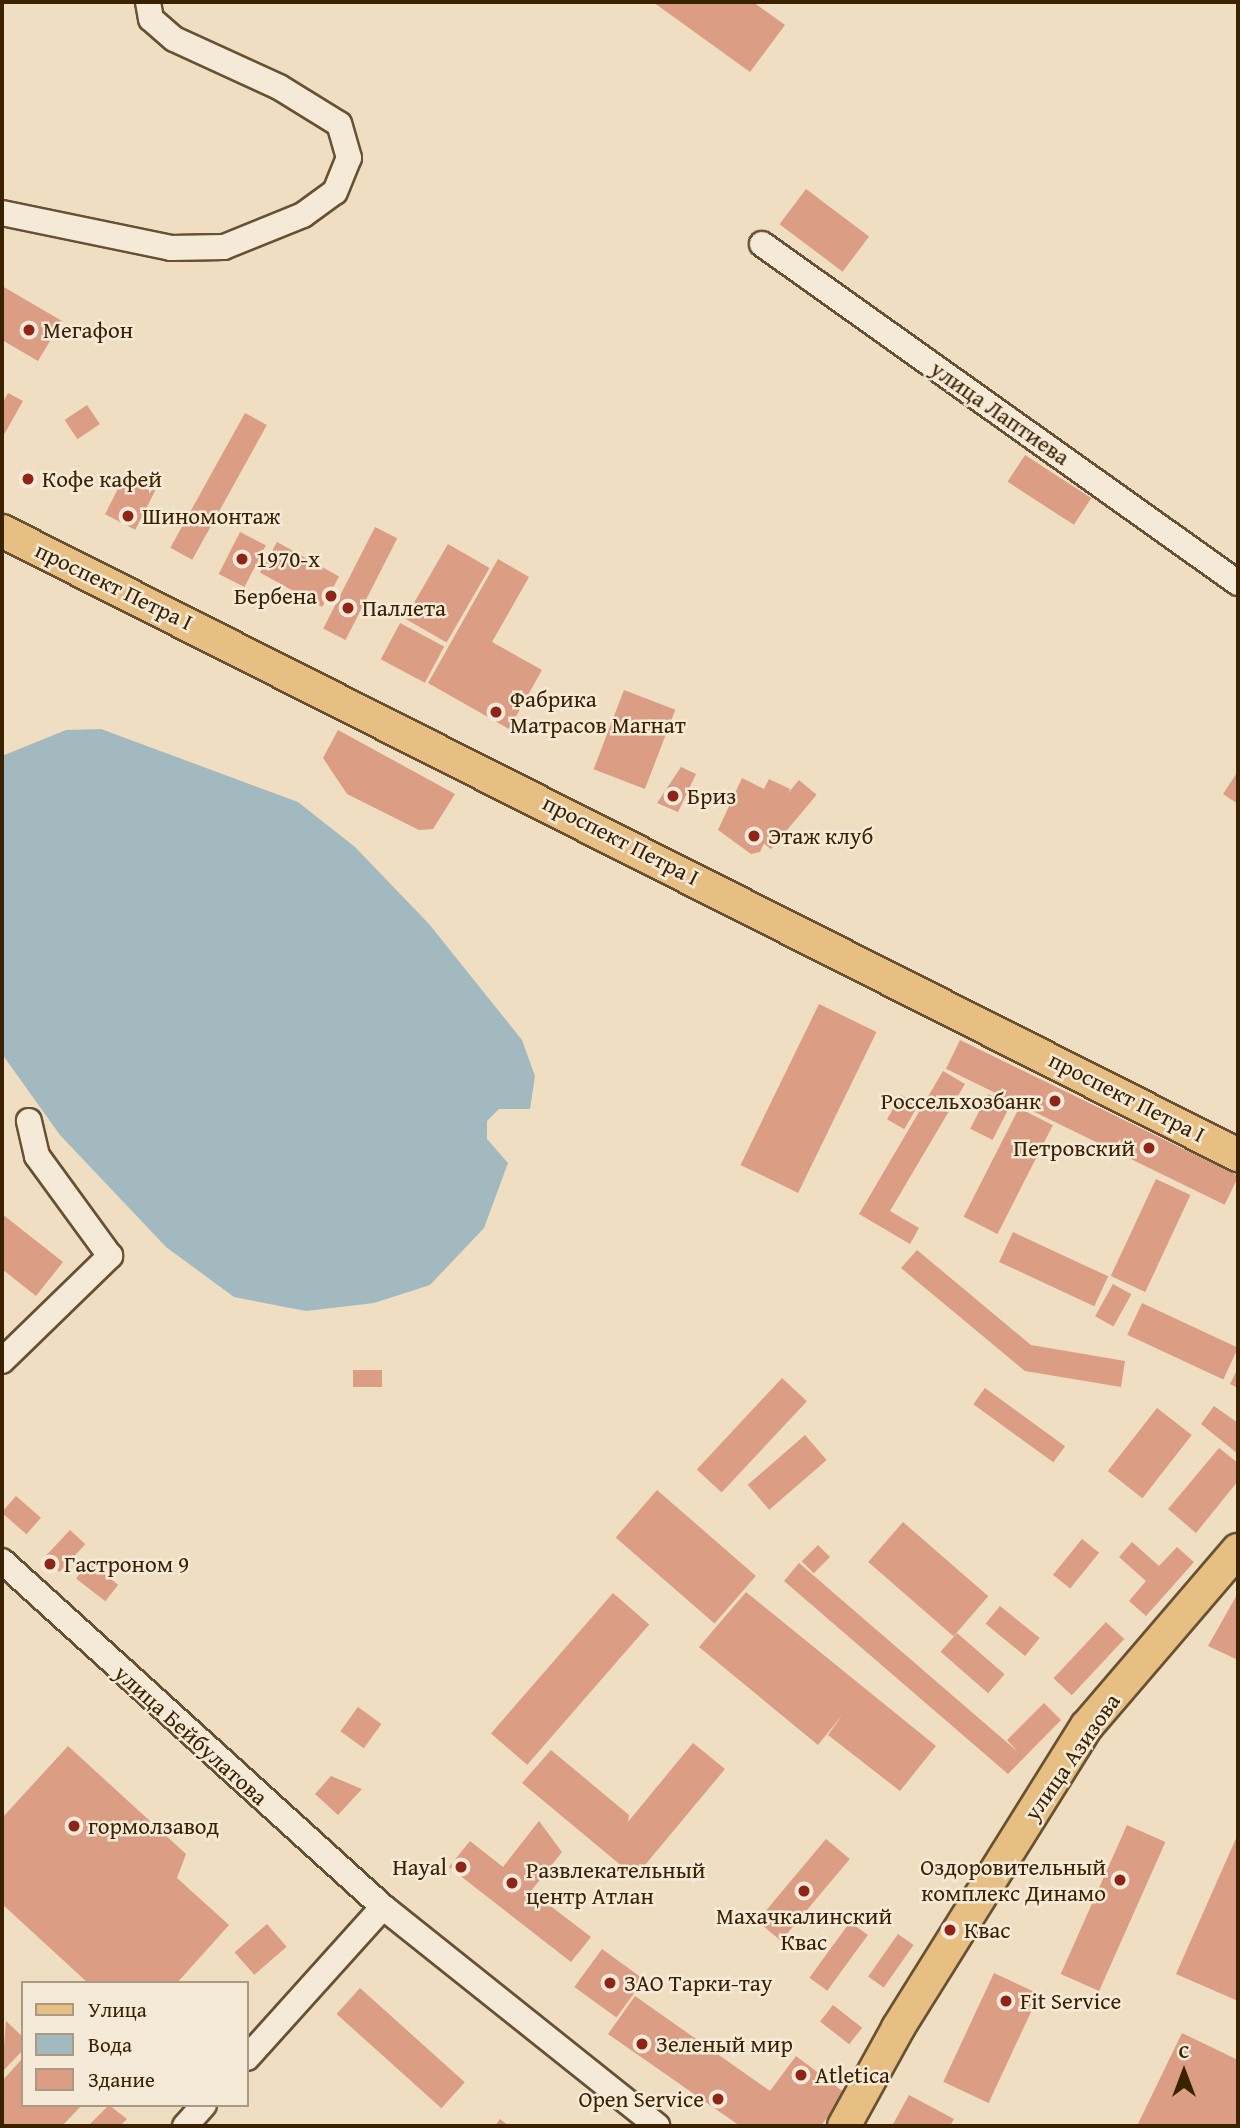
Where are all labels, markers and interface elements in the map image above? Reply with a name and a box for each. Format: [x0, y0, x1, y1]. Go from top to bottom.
place label: Мегафон [43, 316, 133, 344]
marker: Мегафон [21, 322, 37, 338]
street label: улица Лаптиева [925, 355, 1075, 471]
place label: Кофе кафей [42, 465, 162, 493]
marker: Кофе кафей [20, 471, 36, 487]
place label: Шиномонтаж [142, 502, 280, 530]
marker: Шиномонтаж [120, 508, 136, 524]
street label: проспект Петра I [31, 536, 197, 636]
place label: 1970-х [256, 545, 320, 573]
marker: 1970-х [234, 551, 250, 567]
place label: Бербена [234, 582, 317, 610]
marker: Бербена [323, 588, 339, 604]
place label: Паллета [362, 594, 446, 622]
marker: Паллета [340, 600, 356, 616]
place label: Фабрика Матрасов Магнат [510, 685, 686, 739]
marker: Фабрика Матрасов Магнат [488, 704, 504, 720]
place label: Бриз [687, 782, 736, 810]
marker: Бриз [665, 788, 681, 804]
street label: проспект Петра I [538, 789, 704, 891]
place label: Этаж клуб [768, 822, 873, 850]
marker: Этаж клуб [746, 828, 762, 844]
street label: проспект Петра I [1044, 1046, 1210, 1148]
place label: Россельхозбанк [881, 1087, 1041, 1115]
marker: Россельхозбанк [1047, 1093, 1063, 1109]
place label: Петровский [1013, 1134, 1135, 1162]
marker: Петровский [1141, 1140, 1157, 1156]
place label: Гастроном 9 [64, 1550, 189, 1578]
marker: Гастроном 9 [42, 1556, 58, 1572]
street label: улица Бейбулатова [109, 1659, 273, 1811]
street label: улица Азизова [1018, 1688, 1126, 1826]
place label: гормолзавод [88, 1812, 219, 1840]
marker: гормолзавод [66, 1818, 82, 1834]
place label: Hayal [392, 1853, 447, 1881]
place label: Оздоровительный комплекс Динамо [920, 1853, 1106, 1907]
place label: Развлекательный центр Атлан [526, 1856, 705, 1910]
marker: Hayal [453, 1859, 469, 1875]
marker: Оздоровительный комплекс Динамо [1112, 1872, 1128, 1888]
marker: Развлекательный центр Атлан [504, 1875, 520, 1891]
marker: Махачкалинский Квас [796, 1883, 812, 1899]
place label: Махачкалинский Квас [716, 1902, 892, 1956]
place label: Квас [964, 1916, 1010, 1944]
marker: Квас [942, 1922, 958, 1938]
place label: ЗАО Тарки-тау [624, 1969, 773, 1997]
marker: ЗАО Тарки-тау [602, 1975, 618, 1991]
legend [21, 1981, 248, 2107]
place label: Fit Service [1020, 1987, 1121, 2015]
marker: Fit Service [998, 1993, 1014, 2009]
text: Улица [88, 1994, 147, 2025]
text: Вода [88, 2029, 132, 2060]
place label: Зеленый мир [656, 2030, 793, 2058]
marker: Зеленый мир [634, 2036, 650, 2052]
north arrow [1149, 2037, 1219, 2107]
text: С [1179, 2037, 1189, 2065]
place label: Atletica [815, 2061, 890, 2089]
text: Здание [88, 2064, 155, 2095]
marker: Atletica [793, 2067, 809, 2083]
place label: Open Service [578, 2085, 704, 2113]
marker: Open Service [710, 2091, 726, 2107]

